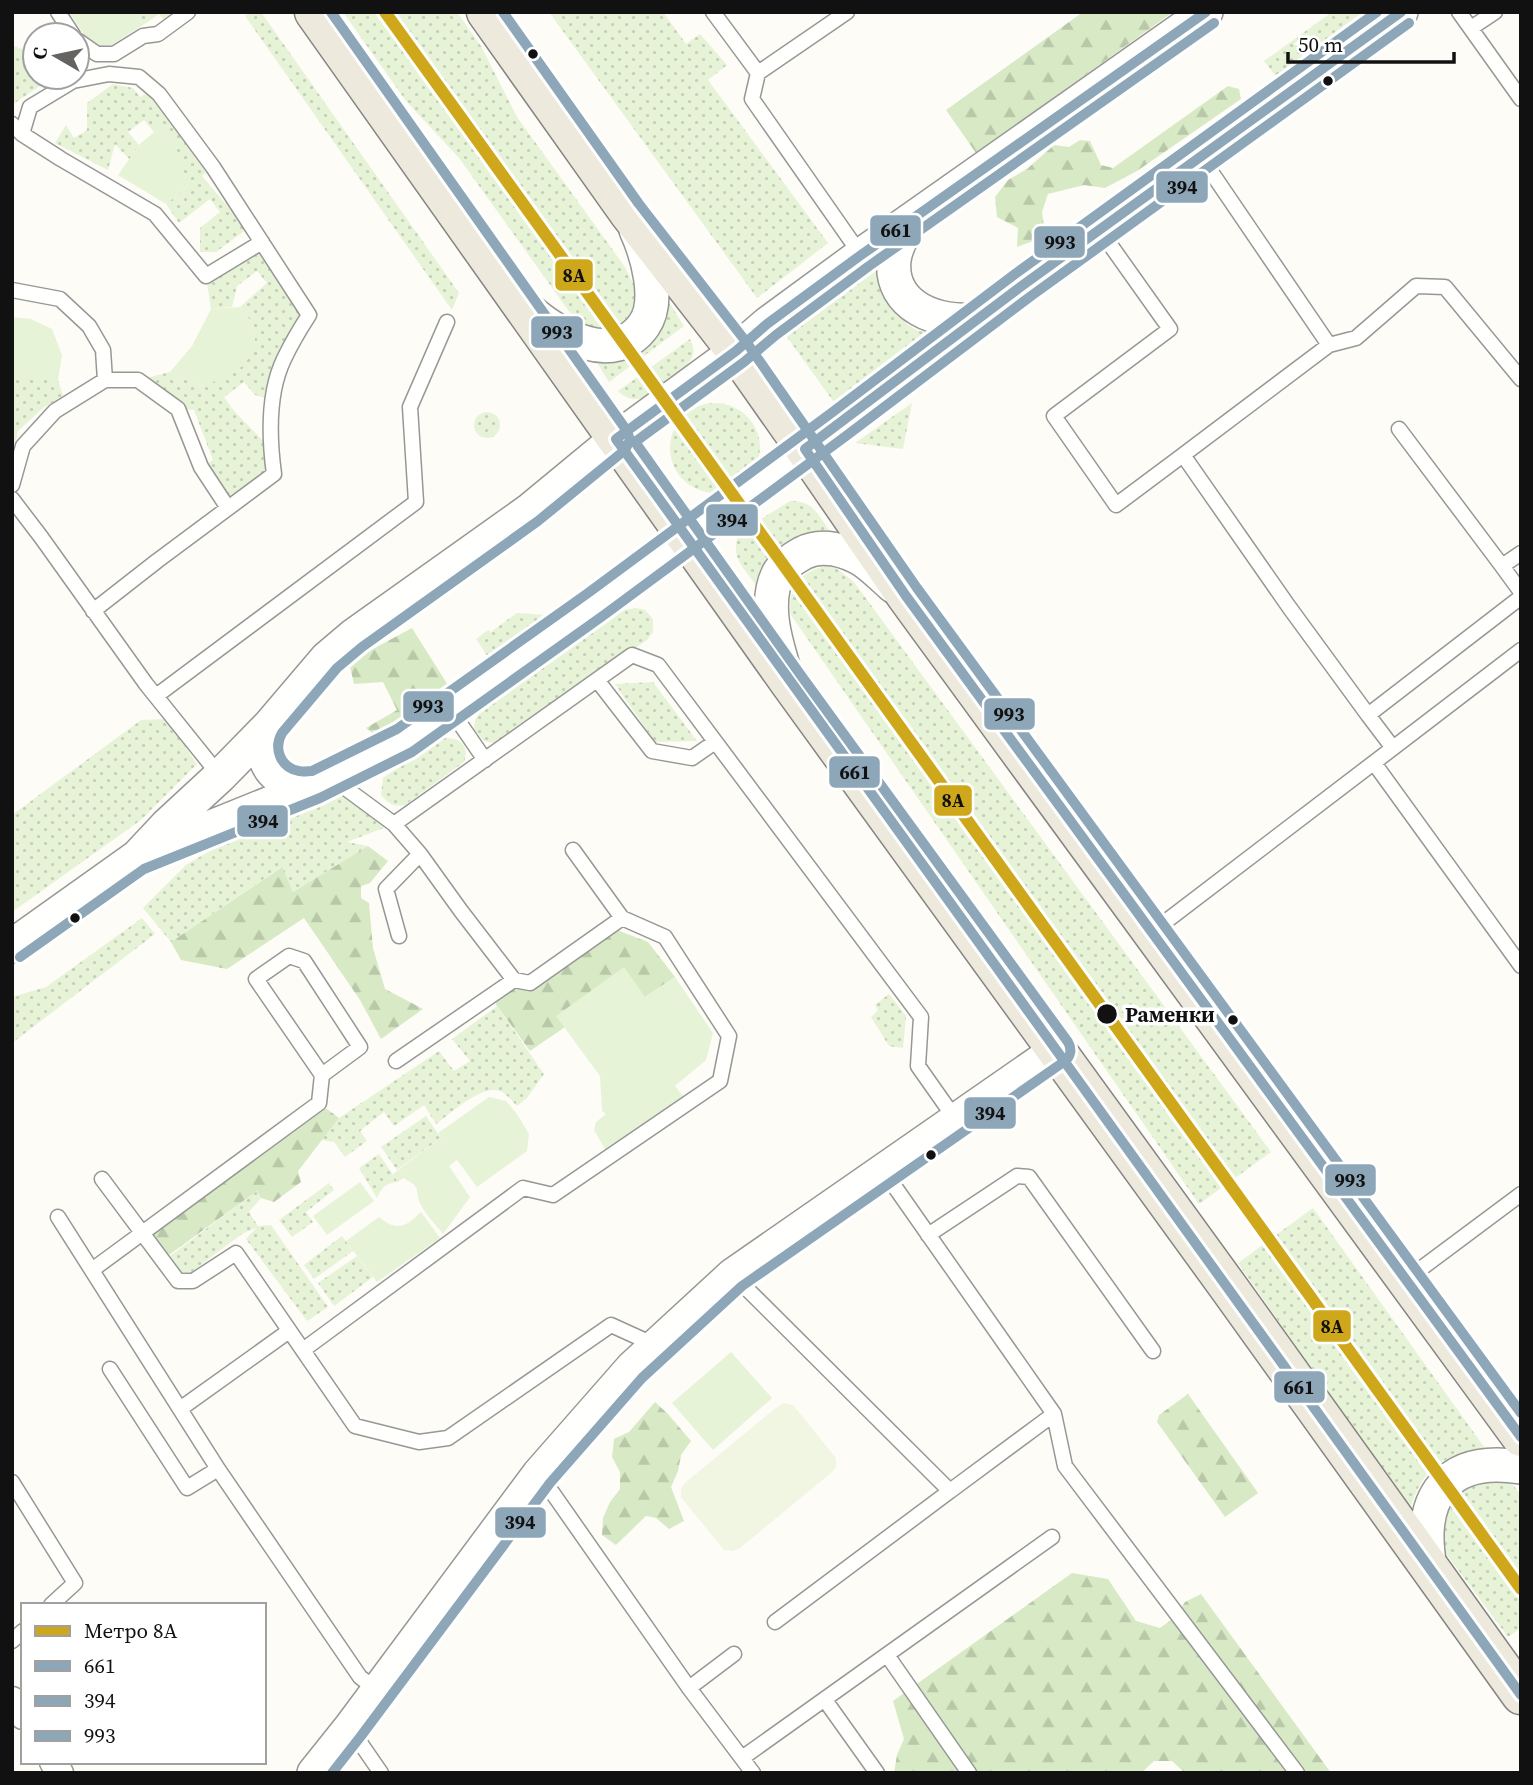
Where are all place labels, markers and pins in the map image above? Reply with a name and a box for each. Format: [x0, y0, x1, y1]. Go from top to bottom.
unlabelled marker [526, 47, 540, 61]
unlabelled marker [1321, 74, 1335, 88]
unlabelled marker [68, 911, 82, 925]
place label: Раменки [1125, 1000, 1215, 1029]
marker: Раменки [1095, 1002, 1119, 1026]
unlabelled marker [1226, 1013, 1240, 1027]
unlabelled marker [924, 1148, 938, 1162]

